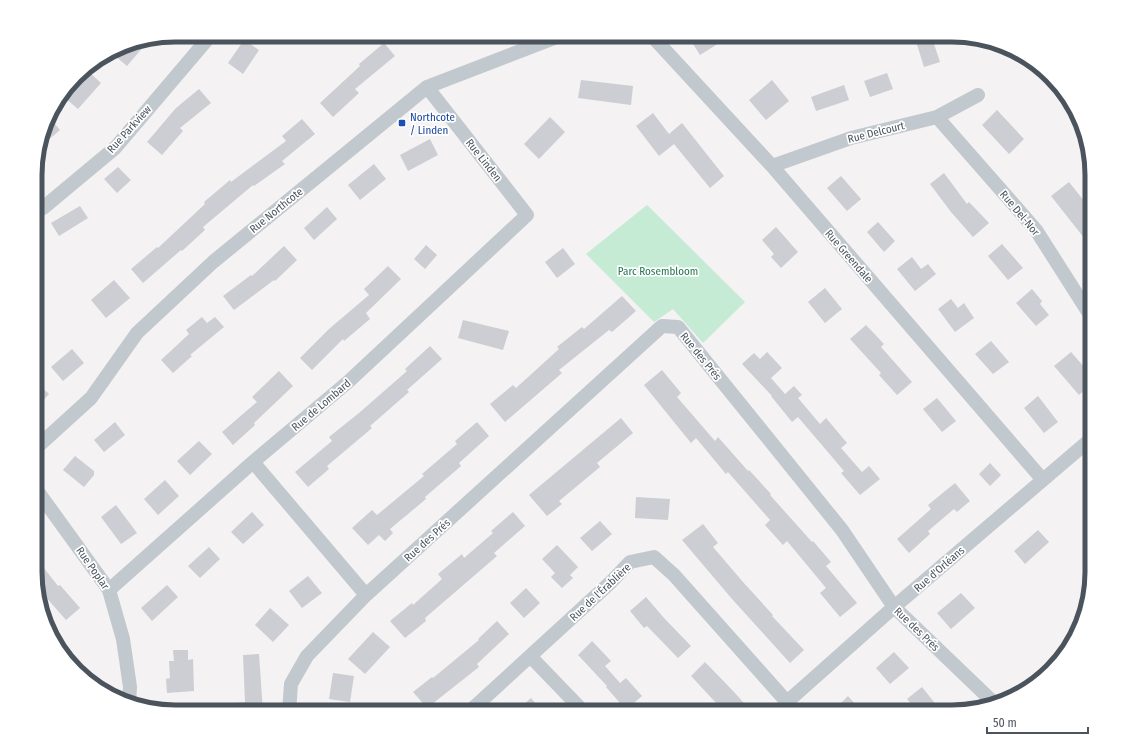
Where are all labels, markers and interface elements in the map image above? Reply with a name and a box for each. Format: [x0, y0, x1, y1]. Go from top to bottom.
street label: Rue Parkview [105, 103, 154, 156]
place label: Northcote / Linden [410, 111, 455, 137]
marker: Northcote / Linden [397, 118, 407, 128]
street label: Rue Delcourt [846, 119, 906, 146]
street label: Rue Linden [463, 136, 504, 184]
street label: Rue Northcote [247, 185, 306, 236]
street label: Rue Del-Nor [997, 188, 1042, 239]
street label: Rue Greendale [822, 227, 875, 285]
park label: Parc Rosembloom [618, 265, 698, 278]
street label: Rue des Prés [677, 330, 724, 383]
street label: Rue de Lombard [289, 377, 354, 434]
street label: Rue des Prés [402, 516, 453, 564]
street label: Rue d'Orléans [911, 544, 967, 595]
street label: Rue Poplar [73, 545, 112, 592]
street label: Rue de l'Érablière [567, 560, 633, 624]
street label: Rue des Prés [891, 605, 942, 654]
scale bar [987, 709, 1088, 735]
text: 50 m [993, 716, 1017, 730]

